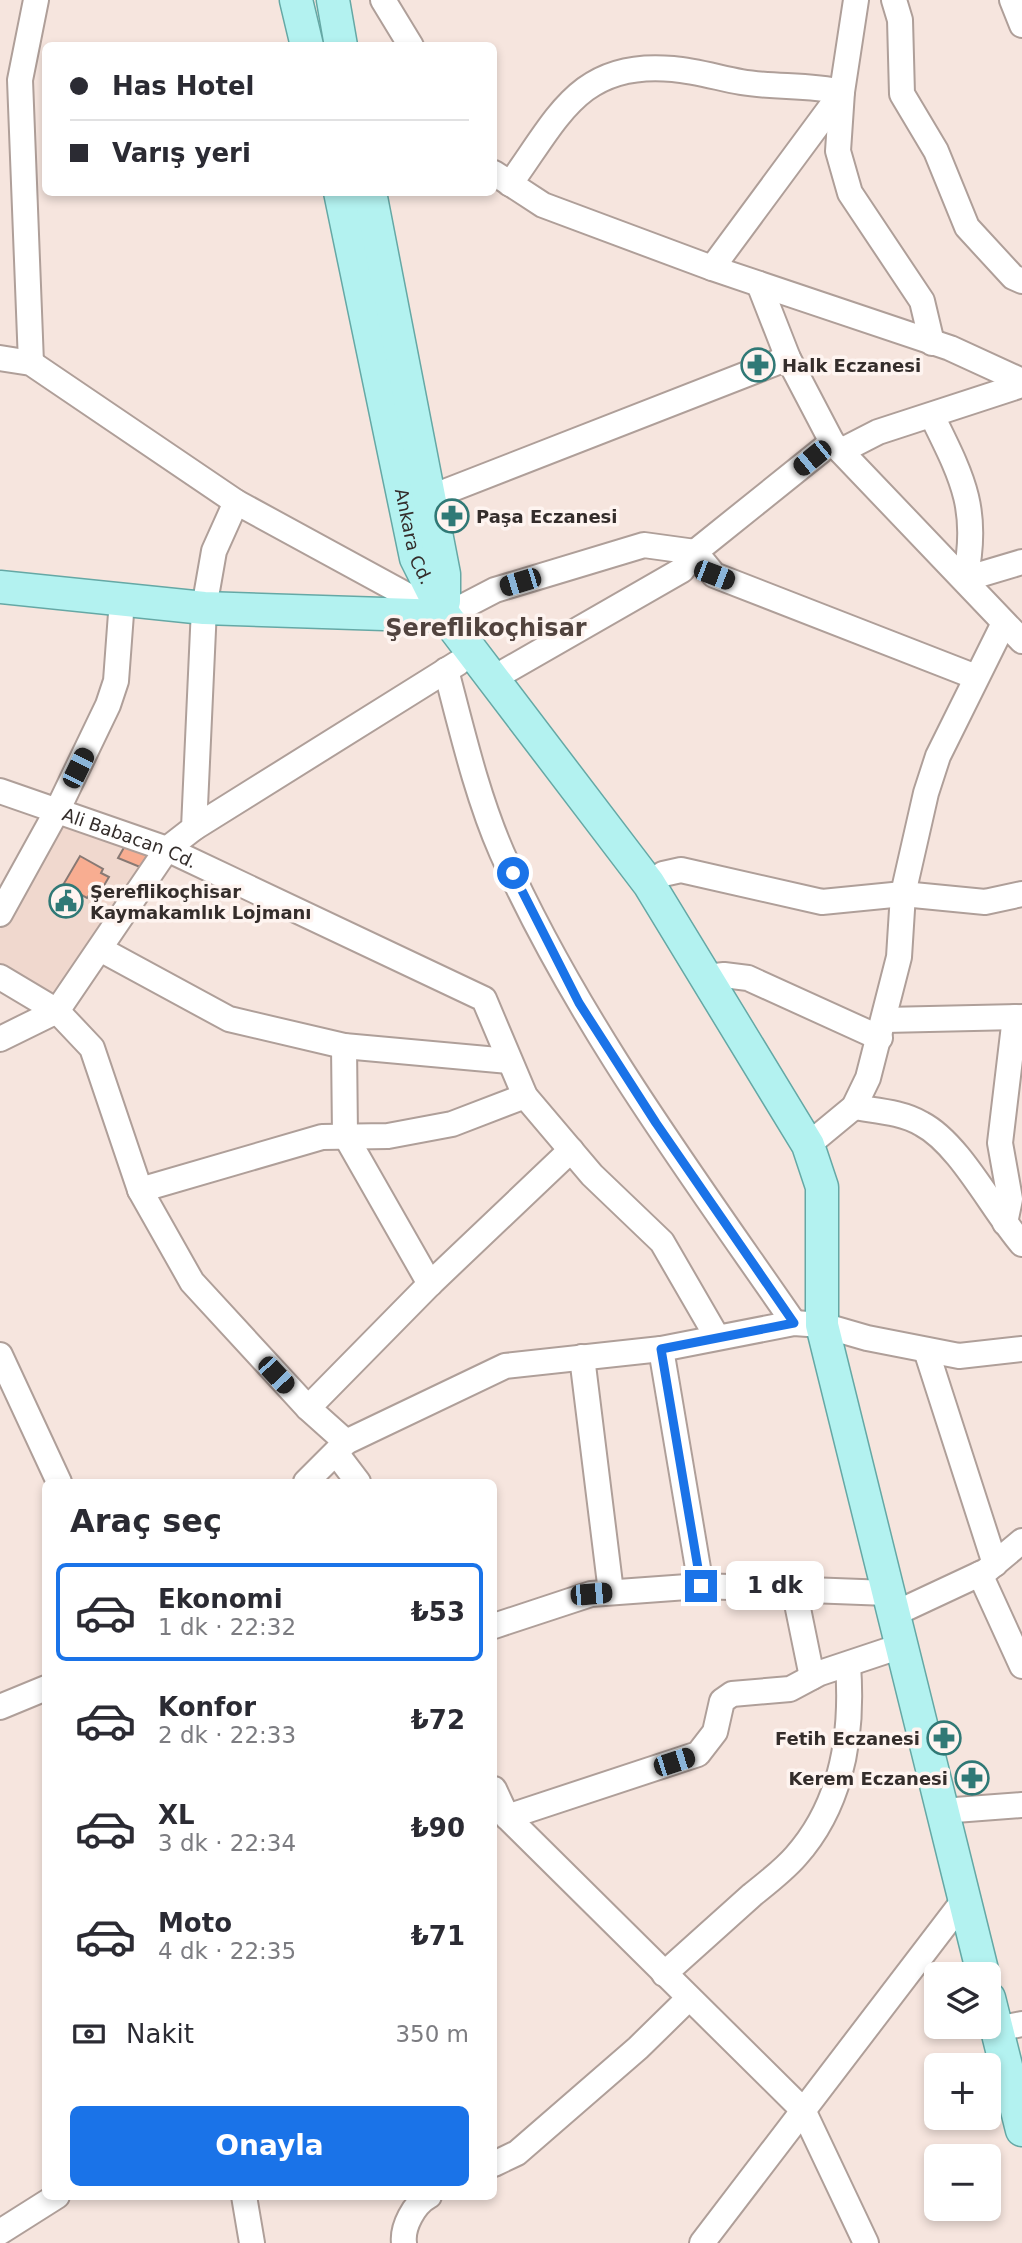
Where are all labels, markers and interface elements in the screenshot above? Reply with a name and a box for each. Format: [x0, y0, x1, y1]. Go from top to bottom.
text: Has Hotel [112, 71, 254, 101]
text: Varış yeri [112, 138, 251, 168]
pharmacy icon: Halk Eczanesi [739, 346, 777, 384]
place label: Halk Eczanesi [782, 355, 921, 376]
car [790, 437, 835, 479]
street label: Ankara Cd. [391, 486, 438, 587]
pharmacy icon: Paşa Eczanesi [433, 497, 471, 535]
place label: Paşa Eczanesi [476, 506, 617, 527]
car [691, 558, 738, 592]
car [497, 566, 544, 598]
district label: Şereflikoçhisar [385, 614, 587, 642]
car [60, 745, 97, 791]
street label: Ali Babacan Cd. [60, 803, 201, 872]
route start [497, 857, 529, 889]
place label: Şereflikoçhisar Kaymakamlık Lojmanı [90, 881, 312, 923]
public building icon: Şereflikoçhisar Kaymakamlık Lojmanı [47, 882, 85, 920]
car [254, 1352, 299, 1398]
text: Araç seç [70, 1502, 222, 1540]
callout: 1 dk [726, 1562, 824, 1610]
route end [685, 1570, 717, 1602]
text: 1 dk [747, 1572, 803, 1598]
icon: car [74, 1581, 137, 1644]
car [570, 1582, 613, 1606]
text: Ekonomi [158, 1584, 283, 1614]
text: ₺53 [411, 1597, 465, 1627]
text: 1 dk · 22:32 [158, 1614, 296, 1640]
icon: car [74, 1689, 137, 1752]
text: Konfor [158, 1692, 256, 1722]
text: ₺72 [411, 1705, 465, 1735]
pharmacy icon: Fetih Eczanesi [925, 1719, 963, 1757]
text: 2 dk · 22:33 [158, 1722, 296, 1748]
place label: Fetih Eczanesi [775, 1728, 920, 1749]
car [651, 1746, 698, 1778]
pharmacy icon: Kerem Eczanesi [953, 1759, 991, 1797]
place label: Kerem Eczanesi [789, 1768, 948, 1789]
icon: car [74, 1797, 137, 1860]
text: XL [158, 1800, 195, 1830]
text: ₺90 [411, 1813, 465, 1843]
text: 3 dk · 22:34 [158, 1830, 296, 1856]
icon: car [74, 1905, 137, 1968]
text: Moto [158, 1908, 232, 1938]
text: ₺71 [411, 1921, 465, 1951]
text: 4 dk · 22:35 [158, 1938, 296, 1964]
map controls [924, 1962, 1001, 2221]
button: layers [924, 1962, 1001, 2039]
icon: cash [70, 2015, 108, 2053]
text: Nakit [126, 2019, 194, 2049]
text: 350 m [395, 2021, 469, 2047]
button: + [924, 2053, 1001, 2130]
button: Onayla [70, 2106, 469, 2186]
button: − [924, 2144, 1001, 2221]

